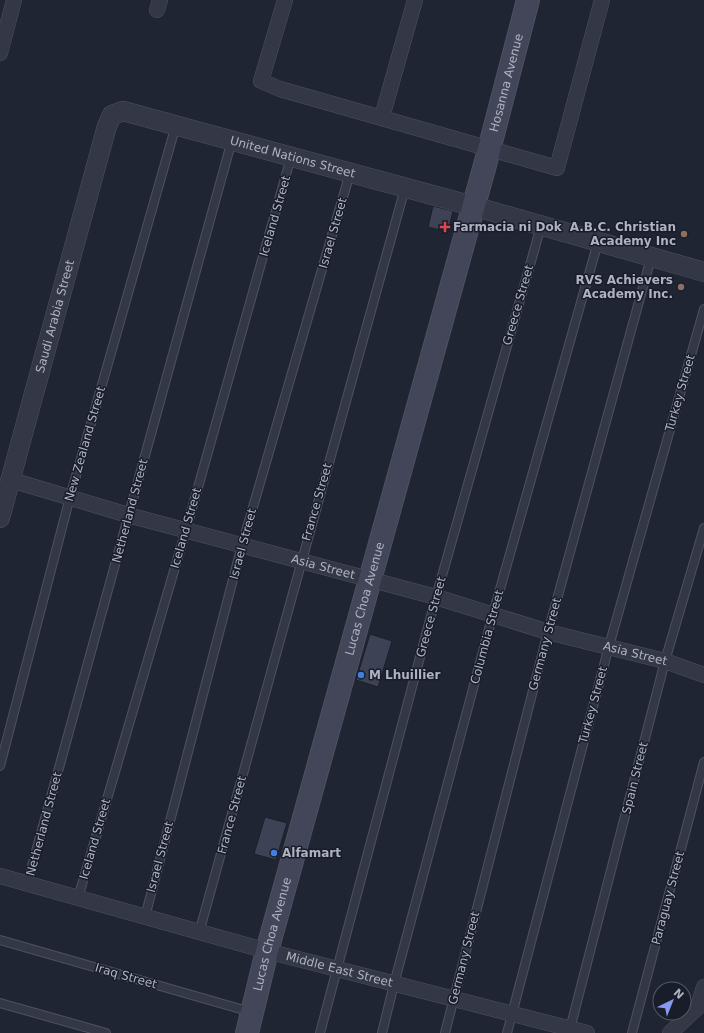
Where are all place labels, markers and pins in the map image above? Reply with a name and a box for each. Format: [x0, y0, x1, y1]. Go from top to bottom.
place label: Farmacia ni Dok [453, 220, 563, 234]
place label: A.B.C. Christian Academy Inc [570, 220, 676, 248]
marker: Farmacia ni Dok [440, 222, 450, 232]
marker: A.B.C. Christian Academy Inc [679, 229, 689, 239]
place label: RVS Achievers Academy Inc. [575, 273, 673, 301]
marker: RVS Achievers Academy Inc. [676, 282, 686, 292]
place label: M Lhuillier [369, 668, 440, 682]
marker: M Lhuillier [356, 670, 366, 680]
place label: Alfamart [282, 846, 341, 860]
marker: Alfamart [269, 848, 279, 858]

